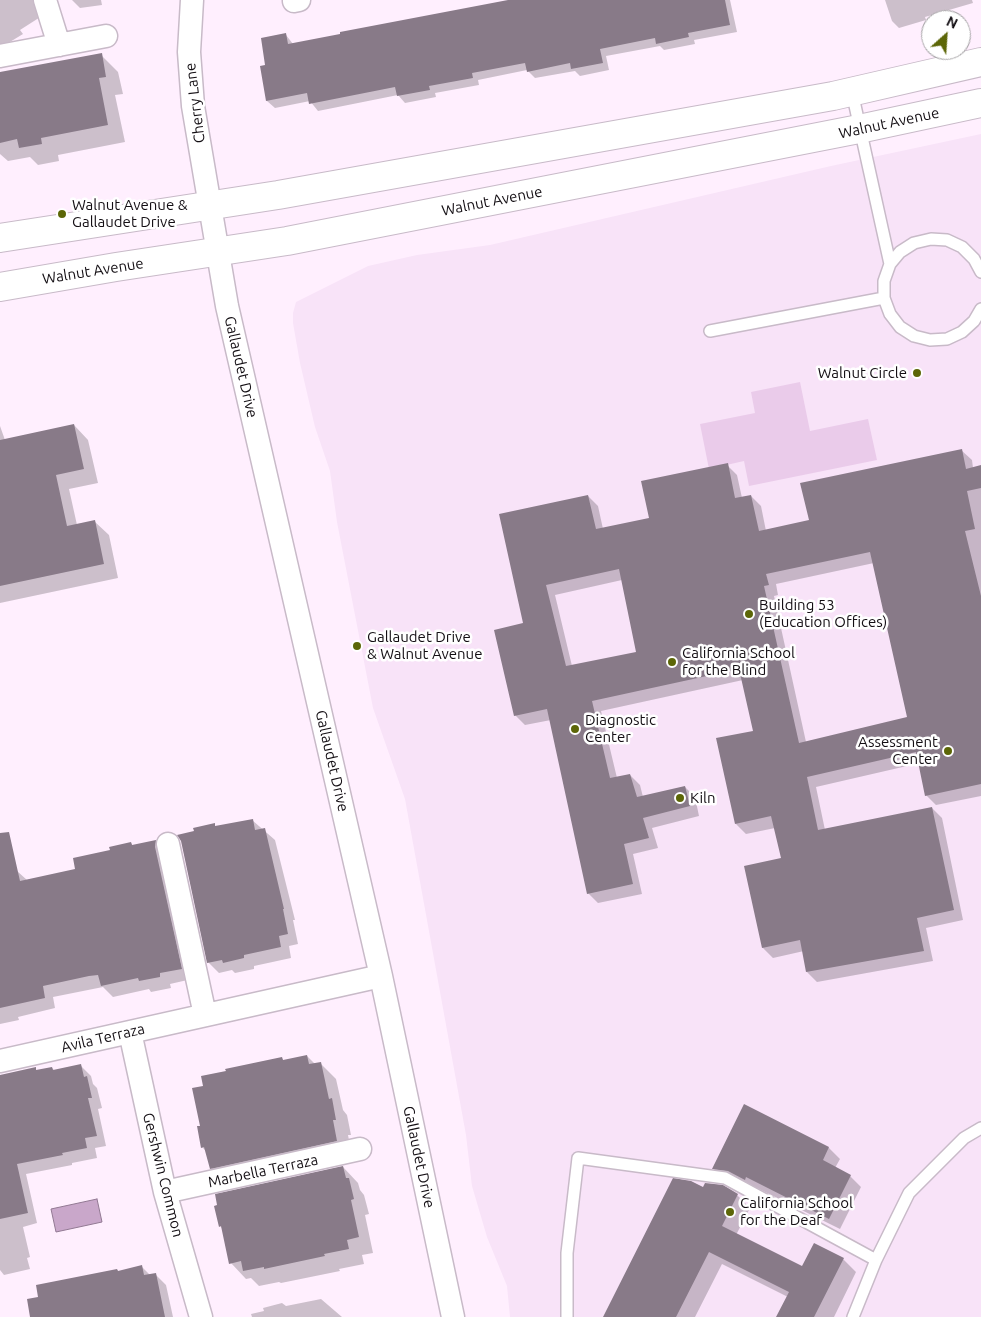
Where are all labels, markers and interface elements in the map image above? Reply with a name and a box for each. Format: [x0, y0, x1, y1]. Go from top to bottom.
north arrow [921, 10, 971, 60]
text: N [944, 13, 960, 32]
street label: Cherry Lane [181, 62, 209, 144]
street label: Walnut Avenue [837, 104, 941, 142]
street label: Walnut Avenue [440, 182, 544, 220]
place label: Walnut Avenue & Gallaudet Drive [72, 196, 187, 231]
marker: Walnut Avenue & Gallaudet Drive [56, 208, 68, 220]
street label: Walnut Avenue [41, 254, 145, 288]
street label: Gallaudet Drive [221, 314, 261, 420]
place label: Walnut Circle [818, 364, 907, 382]
marker: Walnut Circle [911, 367, 923, 379]
place label: Building 53 (Education Offices) [759, 596, 887, 631]
marker: Building 53 (Education Offices) [743, 608, 755, 620]
place label: Gallaudet Drive & Walnut Avenue [367, 628, 482, 663]
marker: Gallaudet Drive & Walnut Avenue [351, 640, 363, 652]
place label: California School for the Blind [682, 644, 795, 679]
marker: California School for the Blind [666, 656, 678, 668]
street label: Gallaudet Drive [312, 708, 352, 814]
place label: Diagnostic Center [585, 711, 656, 746]
marker: Diagnostic Center [569, 723, 581, 735]
place label: Assessment Center [858, 733, 938, 768]
marker: Assessment Center [942, 745, 954, 757]
place label: Kiln [690, 789, 716, 807]
marker: Kiln [674, 792, 686, 804]
street label: Avila Terraza [59, 1020, 147, 1056]
street label: Gallaudet Drive [399, 1104, 439, 1210]
street label: Gershwin Common [139, 1111, 187, 1239]
street label: Marbella Terraza [206, 1151, 320, 1191]
place label: California School for the Deaf [740, 1194, 853, 1229]
marker: California School for the Deaf [724, 1206, 736, 1218]

